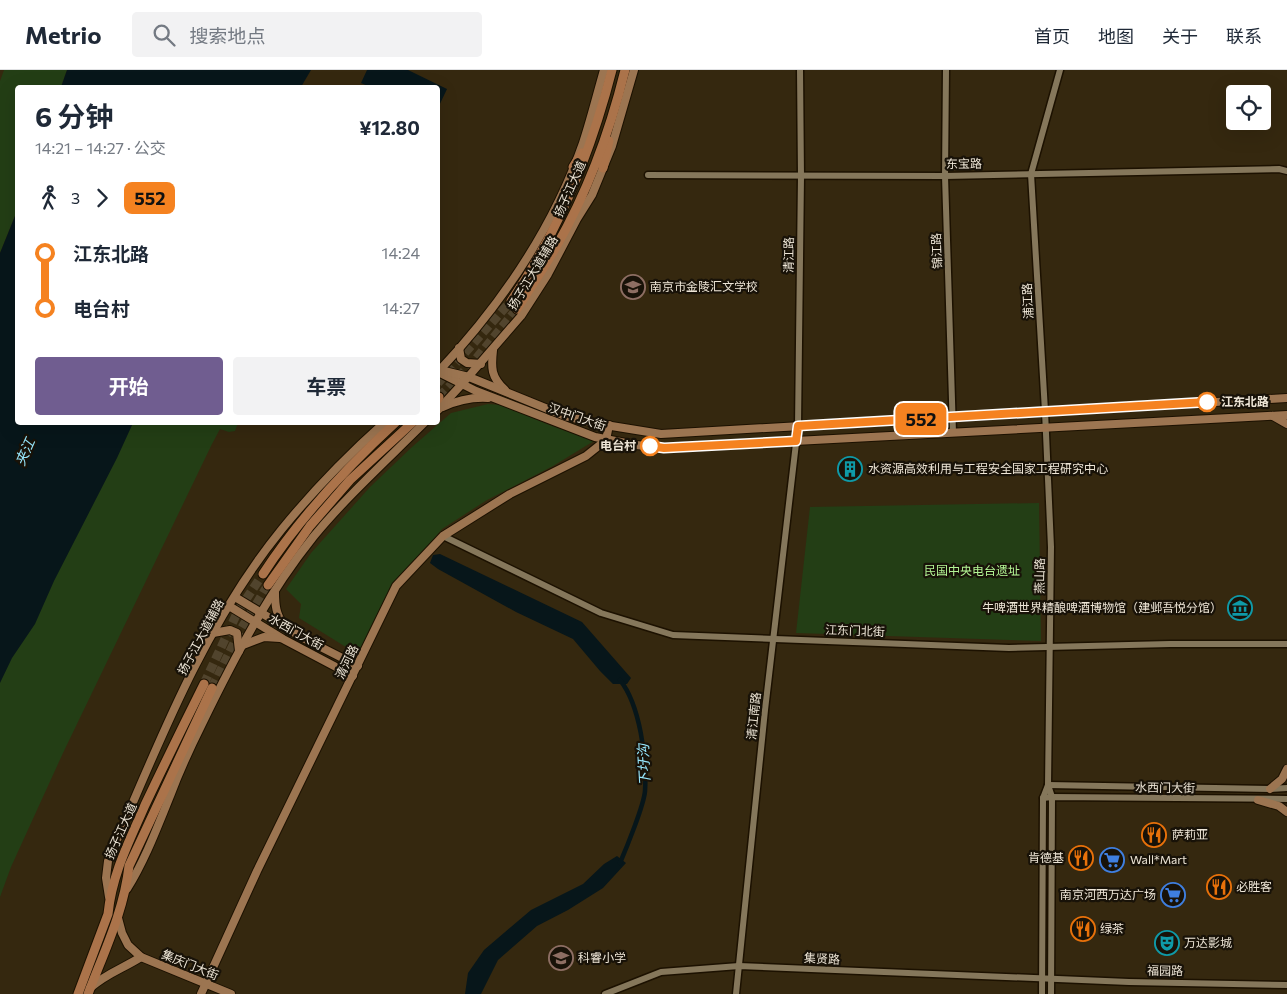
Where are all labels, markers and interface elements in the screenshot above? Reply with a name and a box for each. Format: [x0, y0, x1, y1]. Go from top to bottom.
search box [132, 12, 482, 57]
text: Metrio [25, 20, 102, 49]
icon: search [150, 21, 178, 49]
text: 搜索地点 [190, 24, 266, 47]
text: 首页 [1034, 25, 1070, 47]
text: 地图 [1098, 25, 1134, 47]
text: 关于 [1162, 25, 1198, 47]
text: 联系 [1226, 25, 1262, 47]
map controls [1226, 85, 1271, 130]
button: locate [1226, 85, 1271, 130]
text: 6 分钟 [35, 99, 114, 133]
text: ¥12.80 [359, 116, 420, 139]
text: 14:21 – 14:27 · 公交 [35, 138, 166, 157]
street label: 东宝路 [946, 156, 982, 170]
street label: 扬子江大道 [550, 158, 588, 219]
icon: walk [35, 184, 63, 212]
icon: forward [88, 184, 116, 212]
text: 552 [134, 187, 165, 209]
text: 3 [71, 188, 80, 207]
street label: 扬子江大道辅路 [505, 233, 560, 312]
street label: 锦江路 [928, 233, 944, 269]
street label: 清江路 [781, 237, 795, 273]
text: 江东北路 [73, 242, 149, 265]
text: 14:24 [382, 243, 420, 262]
school or university icon: 南京市金陵汇文学校 [620, 274, 646, 300]
place label: 南京市金陵汇文学校 [650, 279, 758, 293]
street label: 浦江路 [1019, 283, 1035, 319]
text: 电台村 [73, 297, 130, 320]
text: 14:27 [383, 298, 420, 317]
button: 开始 [35, 357, 223, 415]
button: 车票 [233, 357, 420, 415]
marker: 江东北路 [1197, 392, 1217, 412]
place label: 江东北路 [1221, 394, 1269, 408]
street label: 汉中门大街 [547, 400, 608, 432]
line badge: 552 [892, 403, 950, 435]
text: 552 [905, 408, 937, 430]
water label: 夹江 [11, 434, 39, 468]
marker: 电台村 [640, 436, 660, 456]
place label: 电台村 [600, 438, 636, 452]
building icon: 水资源高效利用与工程安全国家工程研究中心 [837, 456, 863, 482]
place label: 水资源高效利用与工程安全国家工程研究中心 [868, 461, 1108, 475]
street label: 燕山路 [1032, 558, 1046, 594]
park label: 民国中央电台遗址 [924, 563, 1020, 577]
museum icon: 牛啤酒世界精酿啤酒博物馆（建邺吾悦分馆） [1227, 595, 1253, 621]
street label: 扬子江大道辅路 [174, 596, 226, 677]
place label: 牛啤酒世界精酿啤酒博物馆（建邺吾悦分馆） [982, 600, 1222, 614]
street label: 水西门大街 [267, 610, 326, 652]
street label: 江东门北街 [825, 622, 885, 638]
street label: 清河路 [332, 642, 360, 681]
street label: 清江南路 [744, 691, 762, 741]
water label: 下圩沟 [634, 742, 653, 786]
street label: 水西门大街 [1135, 779, 1195, 795]
street label: 扬子江大道 [101, 800, 139, 861]
restaurant icon: 萨莉亚 [1141, 822, 1167, 848]
place label: 萨莉亚 [1172, 827, 1208, 841]
restaurant icon: 肯德基 [1068, 845, 1094, 871]
supermarket icon: Wall*Mart [1099, 847, 1125, 873]
place label: 肯德基 [1028, 850, 1064, 864]
place label: Wall*Mart [1130, 852, 1187, 866]
restaurant icon: 必胜客 [1206, 874, 1232, 900]
place label: 必胜客 [1236, 879, 1272, 893]
supermarket icon: 南京河西万达广场 [1160, 882, 1186, 908]
place label: 南京河西万达广场 [1060, 887, 1156, 901]
restaurant icon: 绿茶 [1070, 916, 1096, 942]
place label: 绿茶 [1100, 921, 1124, 935]
theatre icon: 万达影城 [1154, 930, 1180, 956]
place label: 万达影城 [1184, 935, 1232, 949]
school or university icon: 科睿小学 [548, 945, 574, 971]
street label: 集庆门大街 [160, 946, 221, 982]
place label: 科睿小学 [578, 950, 626, 964]
street label: 集贤路 [804, 950, 840, 966]
street label: 福园路 [1147, 963, 1183, 977]

